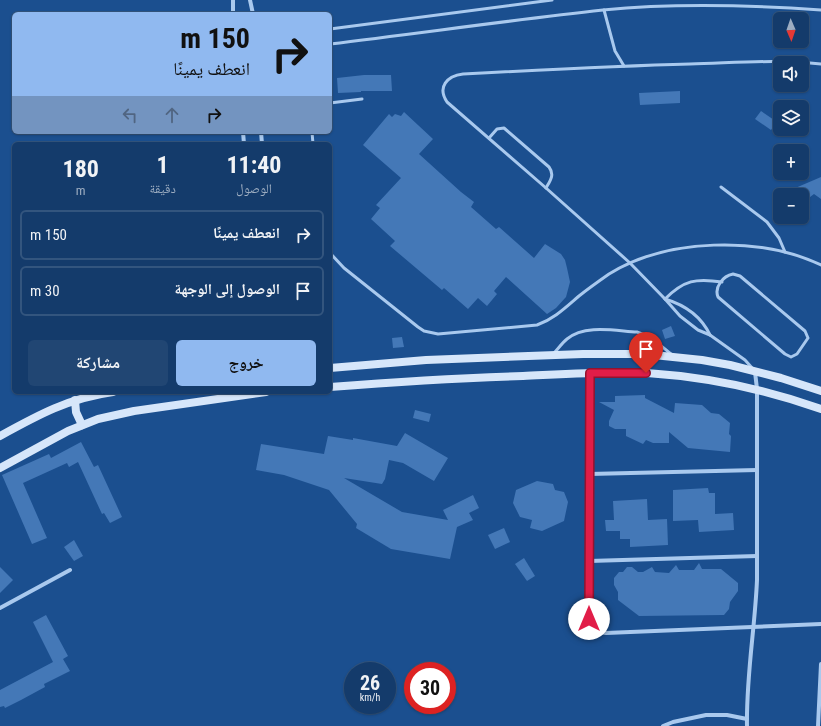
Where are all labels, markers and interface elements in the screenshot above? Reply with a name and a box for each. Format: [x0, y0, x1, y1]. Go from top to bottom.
north arrow [773, 12, 809, 48]
map controls [773, 12, 809, 224]
text: 150 m [180, 22, 250, 55]
icon: right [264, 28, 316, 80]
button: sound [773, 56, 809, 92]
text: انعطف يمينًا [173, 58, 250, 79]
button: layers [773, 100, 809, 136]
icon: left [119, 104, 141, 126]
icon: ahead [161, 104, 183, 126]
icon: right [203, 104, 225, 126]
button: + [773, 144, 809, 180]
text: 1 [157, 151, 169, 179]
text: 11:40 [226, 151, 281, 179]
text: 180 [63, 155, 99, 183]
text: دقيقة [149, 181, 176, 196]
text: الوصول [236, 181, 272, 196]
text: m [76, 183, 86, 198]
button: − [773, 188, 809, 224]
text: انعطف يمينًا [213, 224, 280, 242]
icon: right [292, 224, 314, 246]
text: 150 m [30, 226, 67, 244]
text: الوصول إلى الوجهة [174, 280, 280, 298]
icon: arrive [292, 280, 314, 302]
text: 30 m [30, 282, 60, 300]
pin [629, 332, 663, 373]
icon: arrive [635, 338, 657, 360]
button: مشاركة [28, 340, 168, 386]
button: خروج [176, 340, 316, 386]
position arrow [568, 598, 610, 640]
speed limit sign: 30 [404, 662, 456, 714]
text: 26 [360, 671, 380, 695]
text: km/h [360, 692, 380, 703]

